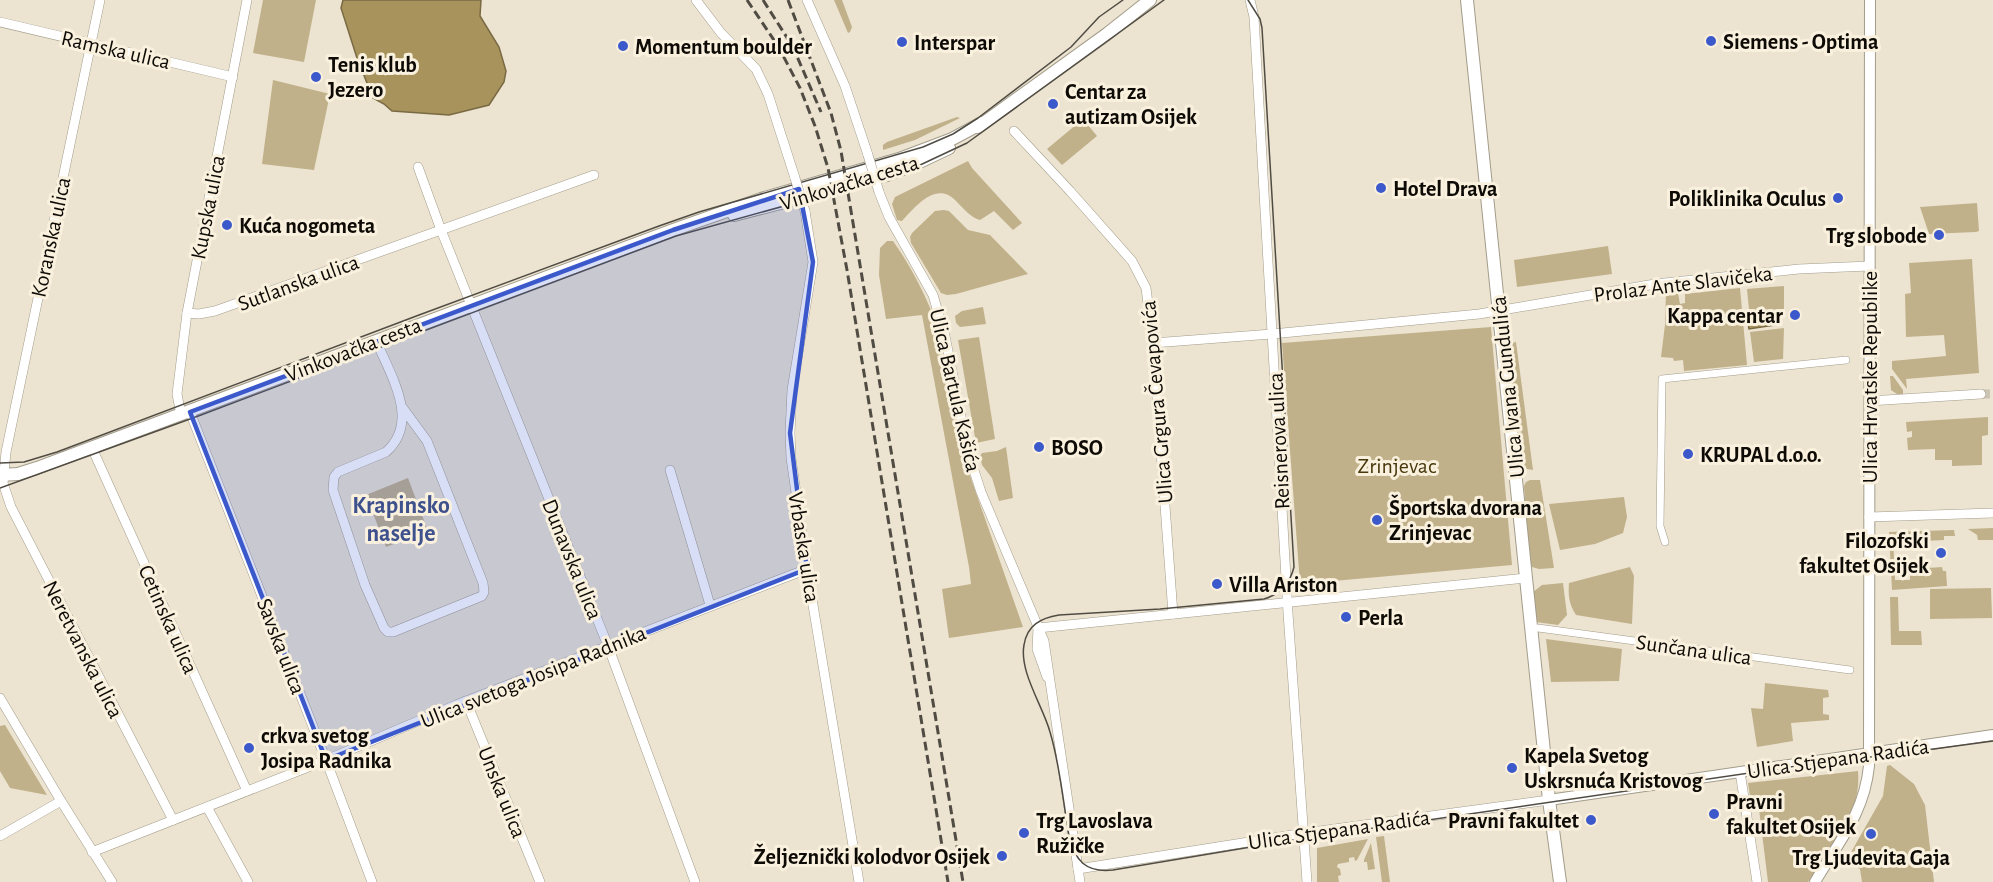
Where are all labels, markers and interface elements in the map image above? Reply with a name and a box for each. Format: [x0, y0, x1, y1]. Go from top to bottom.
street label: Ramska ulica [59, 27, 172, 73]
place label: Siemens - Optima [1723, 31, 1879, 53]
place label: Interspar [914, 32, 996, 54]
marker: Siemens - Optima [1704, 34, 1718, 48]
marker: Interspar [895, 35, 909, 49]
place label: Momentum boulder [635, 36, 812, 58]
marker: Momentum boulder [616, 39, 630, 53]
place label: Tenis klub Jezero [328, 54, 417, 101]
marker: Tenis klub Jezero [309, 70, 323, 84]
place label: Centar za autizam Osijek [1065, 81, 1197, 129]
marker: Centar za autizam Osijek [1046, 97, 1060, 111]
street label: Vinkovačka cesta [777, 151, 921, 215]
street label: Kupska ulica [187, 153, 229, 261]
street label: Koranska ulica [28, 175, 74, 299]
place label: Hotel Drava [1393, 178, 1498, 200]
marker: Hotel Drava [1374, 181, 1388, 195]
place label: Poliklinika Oculus [1668, 188, 1826, 210]
marker: Poliklinika Oculus [1831, 191, 1845, 205]
place label: Kuća nogometa [239, 215, 376, 237]
marker: Kuća nogometa [220, 218, 234, 232]
place label: Trg slobode [1826, 225, 1927, 247]
marker: Trg slobode [1932, 228, 1946, 242]
street label: Sutlanska ulica [235, 251, 362, 315]
street label: Prolaz Ante Slavičeka [1592, 262, 1774, 306]
street label: Ulica Hrvatske Republike [1859, 271, 1881, 483]
street label: Ulica Ivana Gundulića [1488, 295, 1528, 479]
street label: Ulica Grgura Čevapovića [1136, 299, 1177, 504]
place label: Kappa centar [1667, 305, 1783, 327]
street label: Ulica Bartula Kašića [926, 307, 985, 474]
marker: Kappa centar [1788, 308, 1802, 322]
street label: Vinkovačka cesta [282, 314, 425, 386]
street label: Reisnerova ulica [1264, 372, 1294, 510]
place label: BOSO [1051, 437, 1103, 459]
marker: BOSO [1032, 440, 1046, 454]
place label: KRUPAL d.o.o. [1700, 444, 1822, 466]
marker: KRUPAL d.o.o. [1681, 447, 1695, 461]
park label: Zrinjevac [1358, 455, 1437, 477]
street label: Vrbaska ulica [784, 490, 824, 604]
district label: Krapinsko naselje [352, 494, 450, 546]
place label: Športska dvorana Zrinjevac [1389, 494, 1543, 545]
street label: Dunavska ulica [538, 496, 606, 623]
marker: Športska dvorana Zrinjevac [1370, 513, 1384, 527]
place label: Filozofski fakultet Osijek [1799, 530, 1929, 578]
marker: Filozofski fakultet Osijek [1934, 546, 1948, 560]
street label: Cetinska ulica [134, 562, 202, 677]
place label: Villa Ariston [1229, 574, 1338, 596]
street label: Neretvanska ulica [39, 577, 127, 722]
marker: Villa Ariston [1210, 577, 1224, 591]
street label: Savska ulica [253, 595, 309, 697]
place label: Perla [1358, 607, 1404, 629]
marker: Perla [1339, 610, 1353, 624]
street label: Ulica svetoga Josipa Radnika [418, 622, 649, 732]
street label: Sunčana ulica [1635, 631, 1753, 669]
place label: crkva svetog Josipa Radnika [261, 725, 392, 772]
street label: Ulica Stjepana Radića [1746, 735, 1930, 783]
marker: crkva svetog Josipa Radnika [242, 741, 256, 755]
street label: Unska ulica [474, 743, 530, 841]
place label: Kapela Svetog Uskrsnuća Kristovog [1524, 745, 1704, 792]
marker: Kapela Svetog Uskrsnuća Kristovog [1505, 761, 1519, 775]
place label: Pravni fakultet Osijek [1726, 791, 1856, 839]
street label: Ulica Stjepana Radića [1247, 806, 1431, 854]
marker: Pravni fakultet Osijek [1707, 807, 1721, 821]
place label: Trg Lavoslava Ružičke [1036, 810, 1153, 857]
place label: Pravni fakultet [1448, 810, 1580, 832]
marker: Pravni fakultet [1584, 813, 1598, 827]
marker: Trg Lavoslava Ružičke [1017, 826, 1031, 840]
marker: Trg Ljudevita Gaja [1864, 827, 1878, 841]
place label: Željeznički kolodvor Osijek [754, 843, 990, 869]
place label: Trg Ljudevita Gaja [1792, 847, 1951, 870]
marker: Željeznički kolodvor Osijek [995, 849, 1009, 863]

